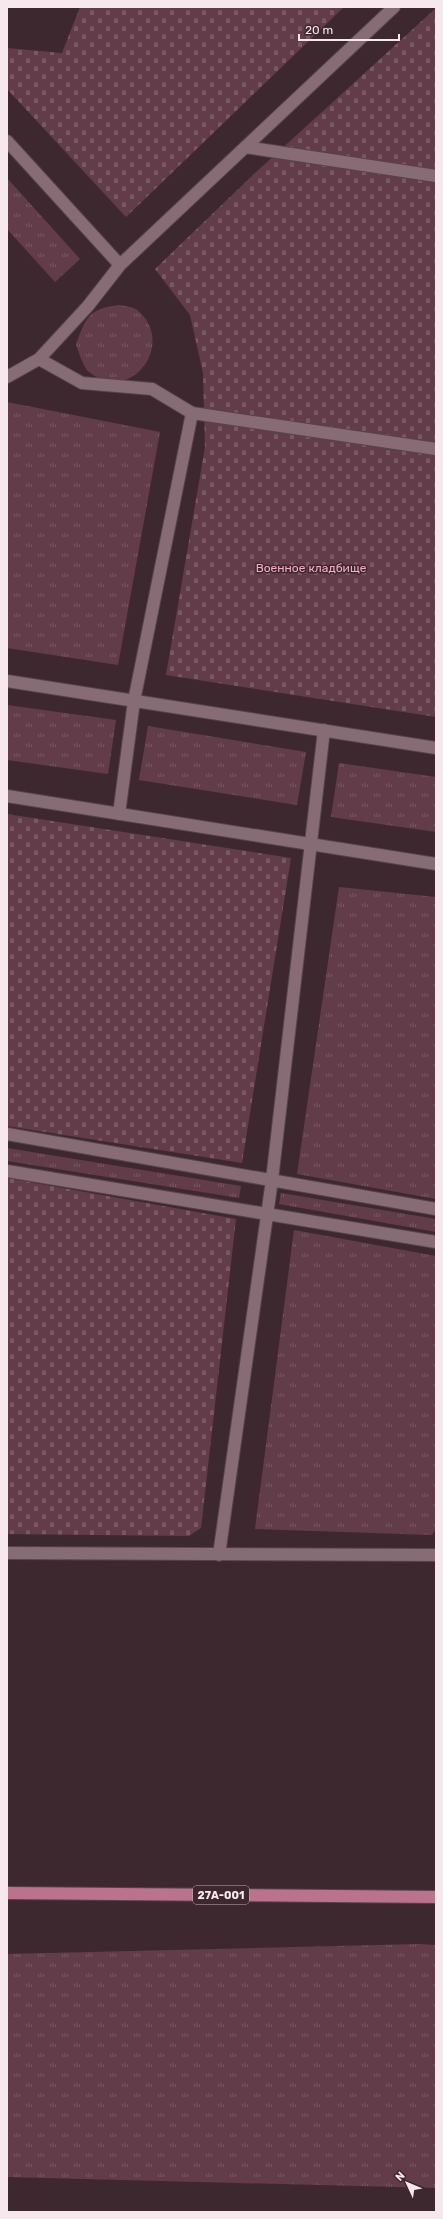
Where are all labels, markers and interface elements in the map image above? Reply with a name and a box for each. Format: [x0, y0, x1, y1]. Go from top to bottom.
scale bar [299, 16, 399, 42]
text: 20 m [305, 23, 333, 37]
park label: Военное кладбище [256, 561, 367, 575]
road number: 27А-001 [193, 1886, 249, 1904]
north arrow [387, 2163, 427, 2203]
text: N [393, 2169, 408, 2184]

